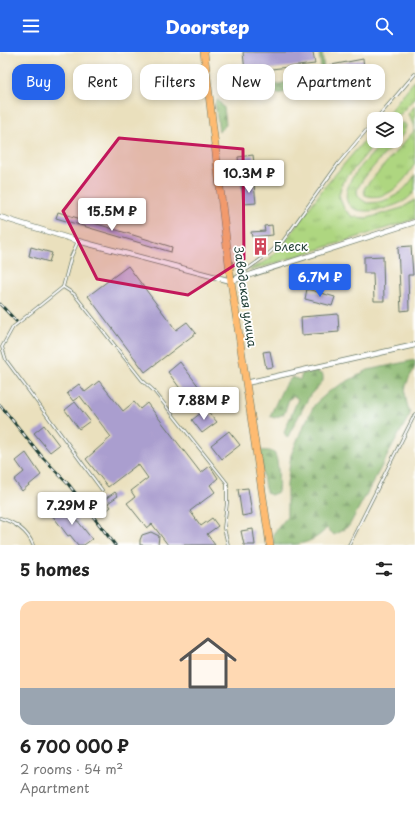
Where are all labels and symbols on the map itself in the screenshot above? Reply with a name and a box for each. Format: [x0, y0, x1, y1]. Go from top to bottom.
pin: 10.3M ₽ [212, 160, 286, 194]
pin: 15.5M ₽ [75, 198, 149, 232]
building icon: Блеск [251, 237, 271, 257]
place label: Блеск [274, 237, 309, 255]
street label: Заводская улица [230, 245, 262, 349]
pin: 6.7M ₽ [287, 264, 353, 298]
pin: 7.88M ₽ [167, 387, 241, 421]
pin: 7.29M ₽ [35, 492, 109, 526]

